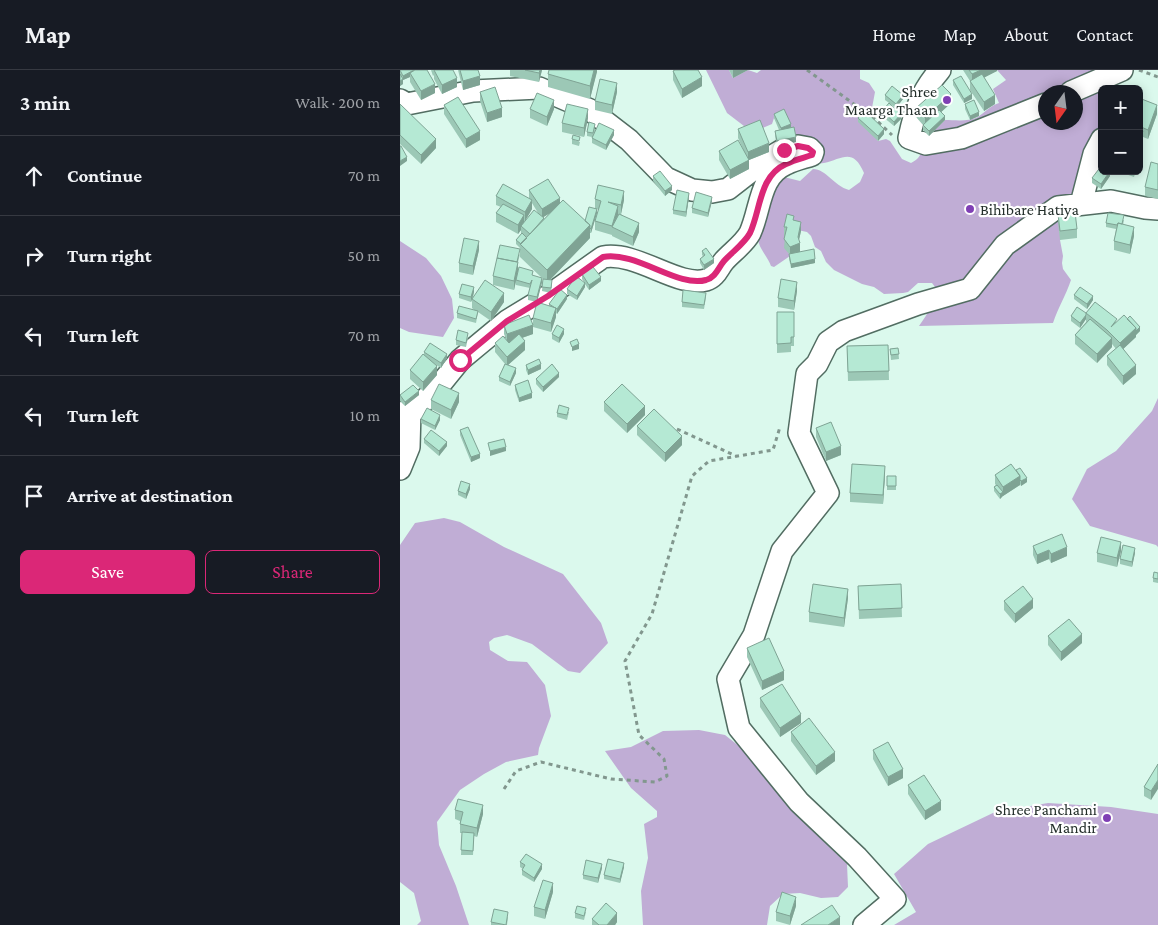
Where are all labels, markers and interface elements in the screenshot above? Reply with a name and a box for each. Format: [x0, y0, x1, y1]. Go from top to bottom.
text: Map [25, 21, 71, 48]
text: Home [873, 25, 916, 45]
text: Map [944, 25, 976, 45]
text: About [1004, 25, 1048, 45]
text: Contact [1076, 25, 1133, 45]
place label: Shree Maarga Thaan [845, 83, 937, 119]
north arrow [1038, 85, 1083, 130]
map controls [1098, 85, 1143, 175]
button: + [1098, 85, 1143, 130]
text: 3 min [20, 91, 70, 115]
text: Walk · 200 m [295, 94, 380, 111]
marker: Shree Maarga Thaan [941, 94, 953, 106]
button: − [1098, 130, 1143, 175]
route end [773, 139, 796, 162]
icon: ahead [20, 162, 48, 190]
text: Continue [67, 165, 142, 186]
text: 70 m [348, 167, 380, 184]
place label: Bihibare Hatiya [980, 201, 1079, 219]
marker: Bihibare Hatiya [964, 203, 976, 215]
icon: right [20, 242, 48, 270]
text: Turn right [67, 245, 152, 266]
text: 50 m [348, 247, 380, 264]
icon: left [20, 322, 48, 350]
text: Turn left [67, 325, 139, 346]
text: 70 m [348, 327, 380, 344]
route start [449, 349, 472, 372]
icon: left [20, 402, 48, 430]
text: Turn left [67, 405, 139, 426]
text: 10 m [350, 407, 380, 424]
icon: arrive [20, 482, 48, 510]
text: Arrive at destination [67, 485, 233, 506]
button: Save [20, 550, 195, 594]
button: Share [205, 550, 380, 594]
place label: Shree Panchami Mandir [995, 801, 1097, 836]
marker: Shree Panchami Mandir [1101, 812, 1113, 824]

